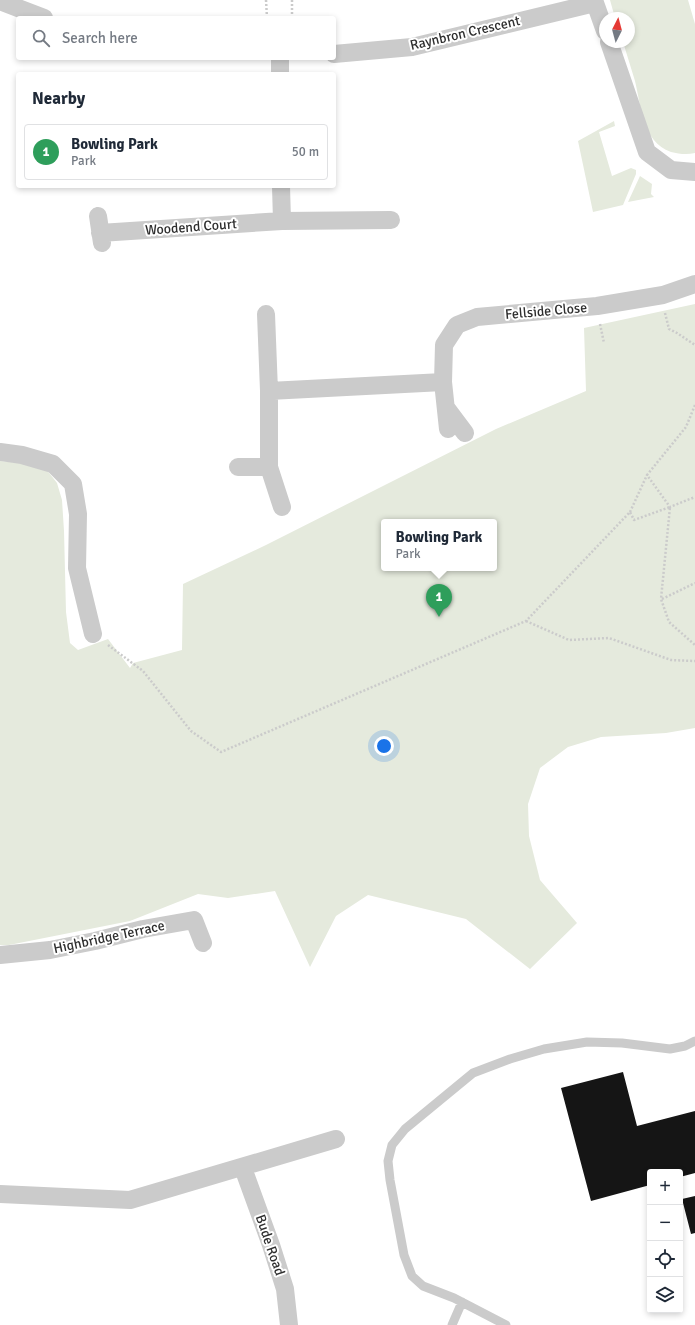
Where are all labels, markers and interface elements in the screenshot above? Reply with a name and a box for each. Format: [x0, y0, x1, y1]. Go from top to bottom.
street label: Raynbron Crescent [408, 12, 522, 54]
north arrow [599, 12, 635, 48]
search box [16, 16, 336, 60]
icon: search [30, 27, 52, 49]
text: Search here [62, 29, 138, 47]
text: Nearby [32, 88, 85, 109]
text: Bowling Park [71, 135, 158, 153]
text: 1 [42, 144, 50, 160]
text: 50 m [292, 144, 319, 160]
text: Park [71, 153, 96, 169]
street label: Woodend Court [144, 215, 238, 239]
street label: Fellside Close [504, 299, 588, 323]
popup [381, 519, 497, 571]
text: Bowling Park [396, 528, 482, 546]
text: Park [396, 546, 421, 562]
pin: 1 [426, 584, 452, 617]
your location [374, 736, 394, 756]
street label: Highbridge Terrace [52, 917, 166, 957]
map controls [647, 1169, 683, 1313]
button: + [647, 1169, 683, 1205]
button: − [647, 1205, 683, 1241]
street label: Bude Road [252, 1212, 288, 1278]
button: locate [647, 1241, 683, 1277]
button: layers [647, 1277, 683, 1313]

